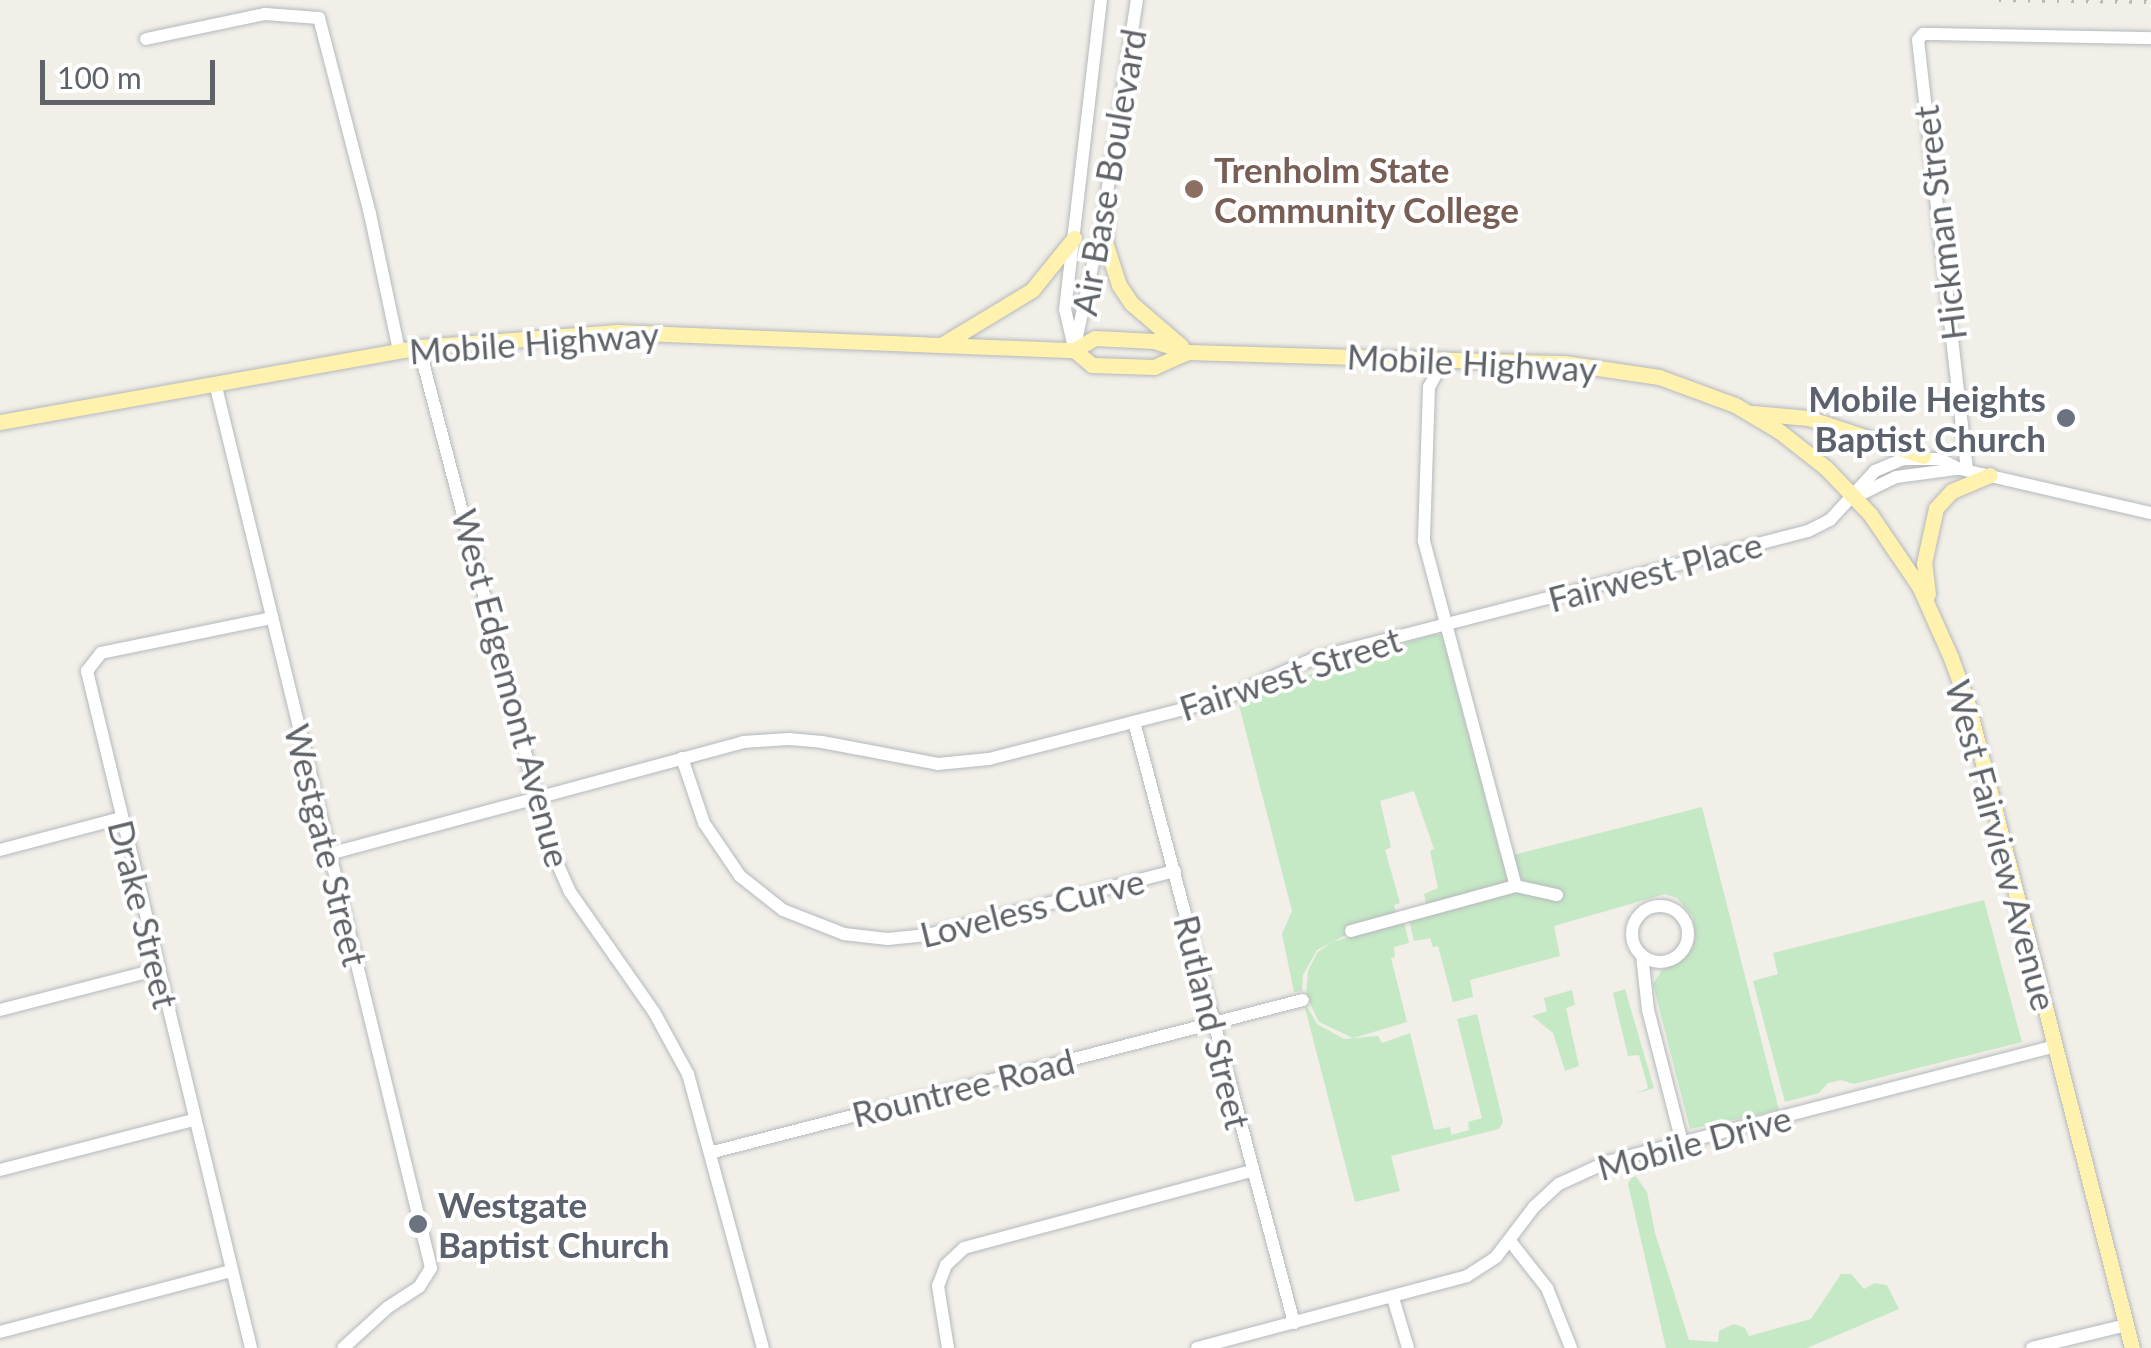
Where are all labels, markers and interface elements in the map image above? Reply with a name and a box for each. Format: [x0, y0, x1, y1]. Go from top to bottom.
street label: Air Base Boulevard [1062, 25, 1154, 319]
scale bar [45, 40, 220, 102]
text: 100 m [57, 59, 142, 95]
street label: Hickman Street [1904, 103, 1974, 343]
place label: Trenholm State Community College [1214, 148, 1520, 230]
marker: Trenholm State Community College [1183, 178, 1205, 200]
street label: Mobile Highway [408, 312, 660, 372]
street label: Mobile Highway [1346, 334, 1598, 390]
place label: Mobile Heights Baptist Church [1808, 377, 2046, 459]
marker: Mobile Heights Baptist Church [2055, 407, 2077, 429]
street label: West Edgemont Avenue [444, 504, 580, 872]
street label: Fairwest Place [1543, 522, 1767, 620]
street label: Fairwest Street [1174, 617, 1406, 729]
street label: West Fairview Avenue [1937, 674, 2067, 1016]
street label: Westgate Street [277, 720, 377, 970]
street label: Drake Street [100, 816, 188, 1012]
street label: Loveless Curve [916, 859, 1148, 955]
street label: Rutland Street [1166, 911, 1260, 1133]
street label: Rountree Road [848, 1039, 1078, 1135]
street label: Mobile Drive [1592, 1096, 1796, 1188]
place label: Westgate Baptist Church [438, 1183, 669, 1265]
marker: Westgate Baptist Church [407, 1213, 429, 1235]

